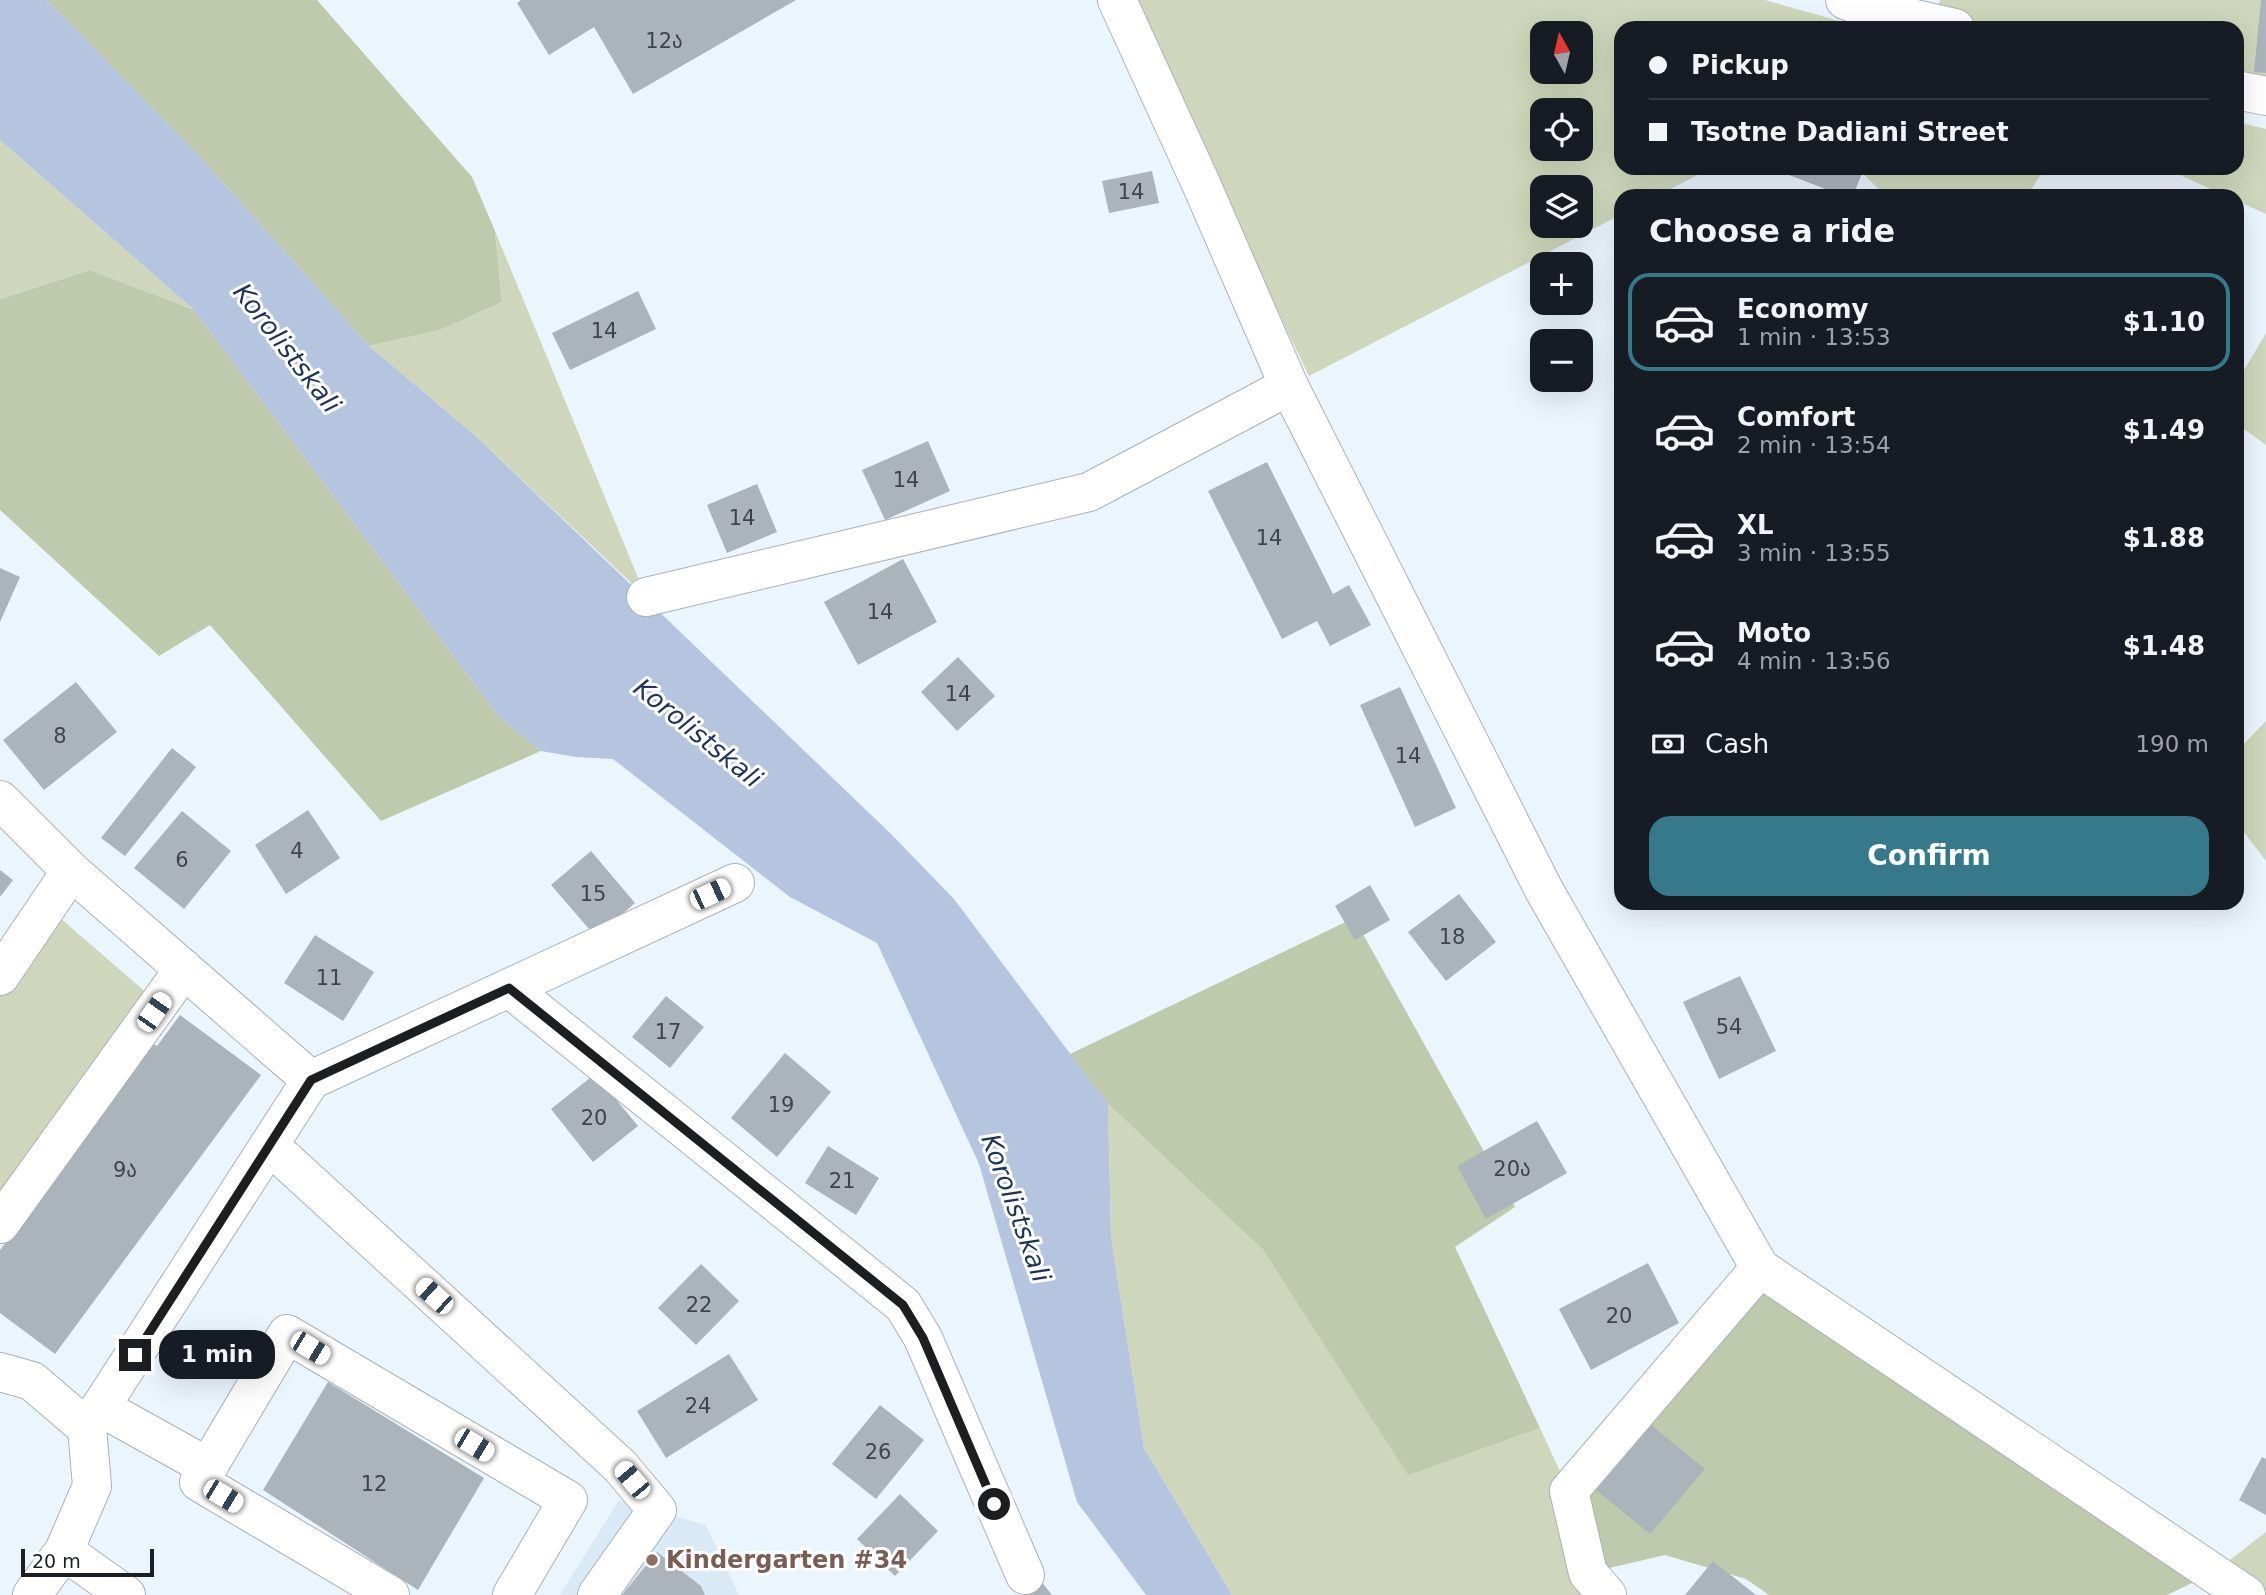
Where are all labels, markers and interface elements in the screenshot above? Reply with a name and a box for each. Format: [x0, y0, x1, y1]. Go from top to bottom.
north arrow [1530, 21, 1592, 84]
map controls [1530, 21, 1593, 392]
house number: 12ა [645, 29, 683, 53]
text: Pickup [1691, 50, 1789, 80]
button: locate [1530, 98, 1593, 161]
text: Tsotne Dadiani Street [1691, 117, 2009, 147]
button: layers [1530, 175, 1593, 238]
house number: 14 [1118, 180, 1144, 204]
text: Choose a ride [1649, 212, 1895, 250]
button: + [1530, 252, 1593, 315]
water label: Korolistskali [227, 277, 347, 419]
icon: car [1653, 291, 1716, 354]
text: Economy [1737, 294, 1868, 324]
text: $1.10 [2123, 307, 2205, 337]
house number: 14 [591, 319, 617, 343]
text: 1 min · 13:53 [1737, 324, 1891, 350]
button: − [1530, 329, 1593, 392]
icon: car [1653, 399, 1716, 462]
text: Comfort [1737, 402, 1855, 432]
text: $1.49 [2123, 415, 2205, 445]
text: 2 min · 13:54 [1737, 432, 1891, 458]
house number: 14 [893, 468, 919, 492]
house number: 14 [729, 506, 755, 530]
icon: car [1653, 507, 1716, 570]
text: XL [1737, 510, 1774, 540]
text: $1.88 [2123, 523, 2205, 553]
house number: 14 [1256, 526, 1282, 550]
text: 3 min · 13:55 [1737, 540, 1891, 566]
house number: 14 [867, 600, 893, 624]
icon: car [1653, 615, 1716, 678]
text: Moto [1737, 618, 1811, 648]
text: $1.48 [2123, 631, 2205, 661]
text: 4 min · 13:56 [1737, 648, 1891, 674]
water label: Korolistskali [628, 672, 769, 794]
house number: 14 [945, 682, 971, 706]
house number: 8 [53, 724, 67, 748]
icon: cash [1649, 725, 1687, 763]
text: Cash [1705, 729, 1769, 759]
text: 190 m [2135, 731, 2209, 757]
house number: 14 [1395, 744, 1421, 768]
button: Confirm [1649, 816, 2209, 896]
house number: 4 [290, 839, 304, 863]
house number: 6 [175, 848, 189, 872]
car [687, 876, 734, 912]
house number: 15 [580, 882, 606, 906]
house number: 18 [1439, 925, 1465, 949]
house number: 11 [316, 966, 342, 990]
car [134, 989, 175, 1035]
house number: 54 [1716, 1015, 1742, 1039]
house number: 17 [655, 1020, 681, 1044]
house number: 19 [768, 1093, 794, 1117]
house number: 20 [581, 1106, 607, 1130]
water label: Korolistskali [975, 1130, 1057, 1287]
house number: 20ა [1493, 1157, 1531, 1181]
house number: 9ა [113, 1158, 137, 1182]
house number: 21 [829, 1169, 855, 1193]
car [412, 1274, 457, 1318]
house number: 22 [686, 1293, 712, 1317]
house number: 20 [1606, 1304, 1632, 1328]
car [287, 1328, 334, 1368]
callout: 1 min [160, 1330, 275, 1380]
route end [119, 1339, 151, 1371]
text: 1 min [181, 1341, 253, 1367]
house number: 24 [685, 1394, 711, 1418]
car [451, 1425, 498, 1465]
house number: 26 [865, 1440, 891, 1464]
car [611, 1457, 654, 1503]
house number: 12 [361, 1472, 387, 1496]
car [200, 1476, 247, 1516]
route start [978, 1488, 1010, 1520]
scale bar [21, 1546, 154, 1578]
place label: Kindergarten #34 [666, 1546, 907, 1574]
text: 20 m [32, 1550, 81, 1572]
marker: Kindergarten #34 [644, 1552, 660, 1568]

